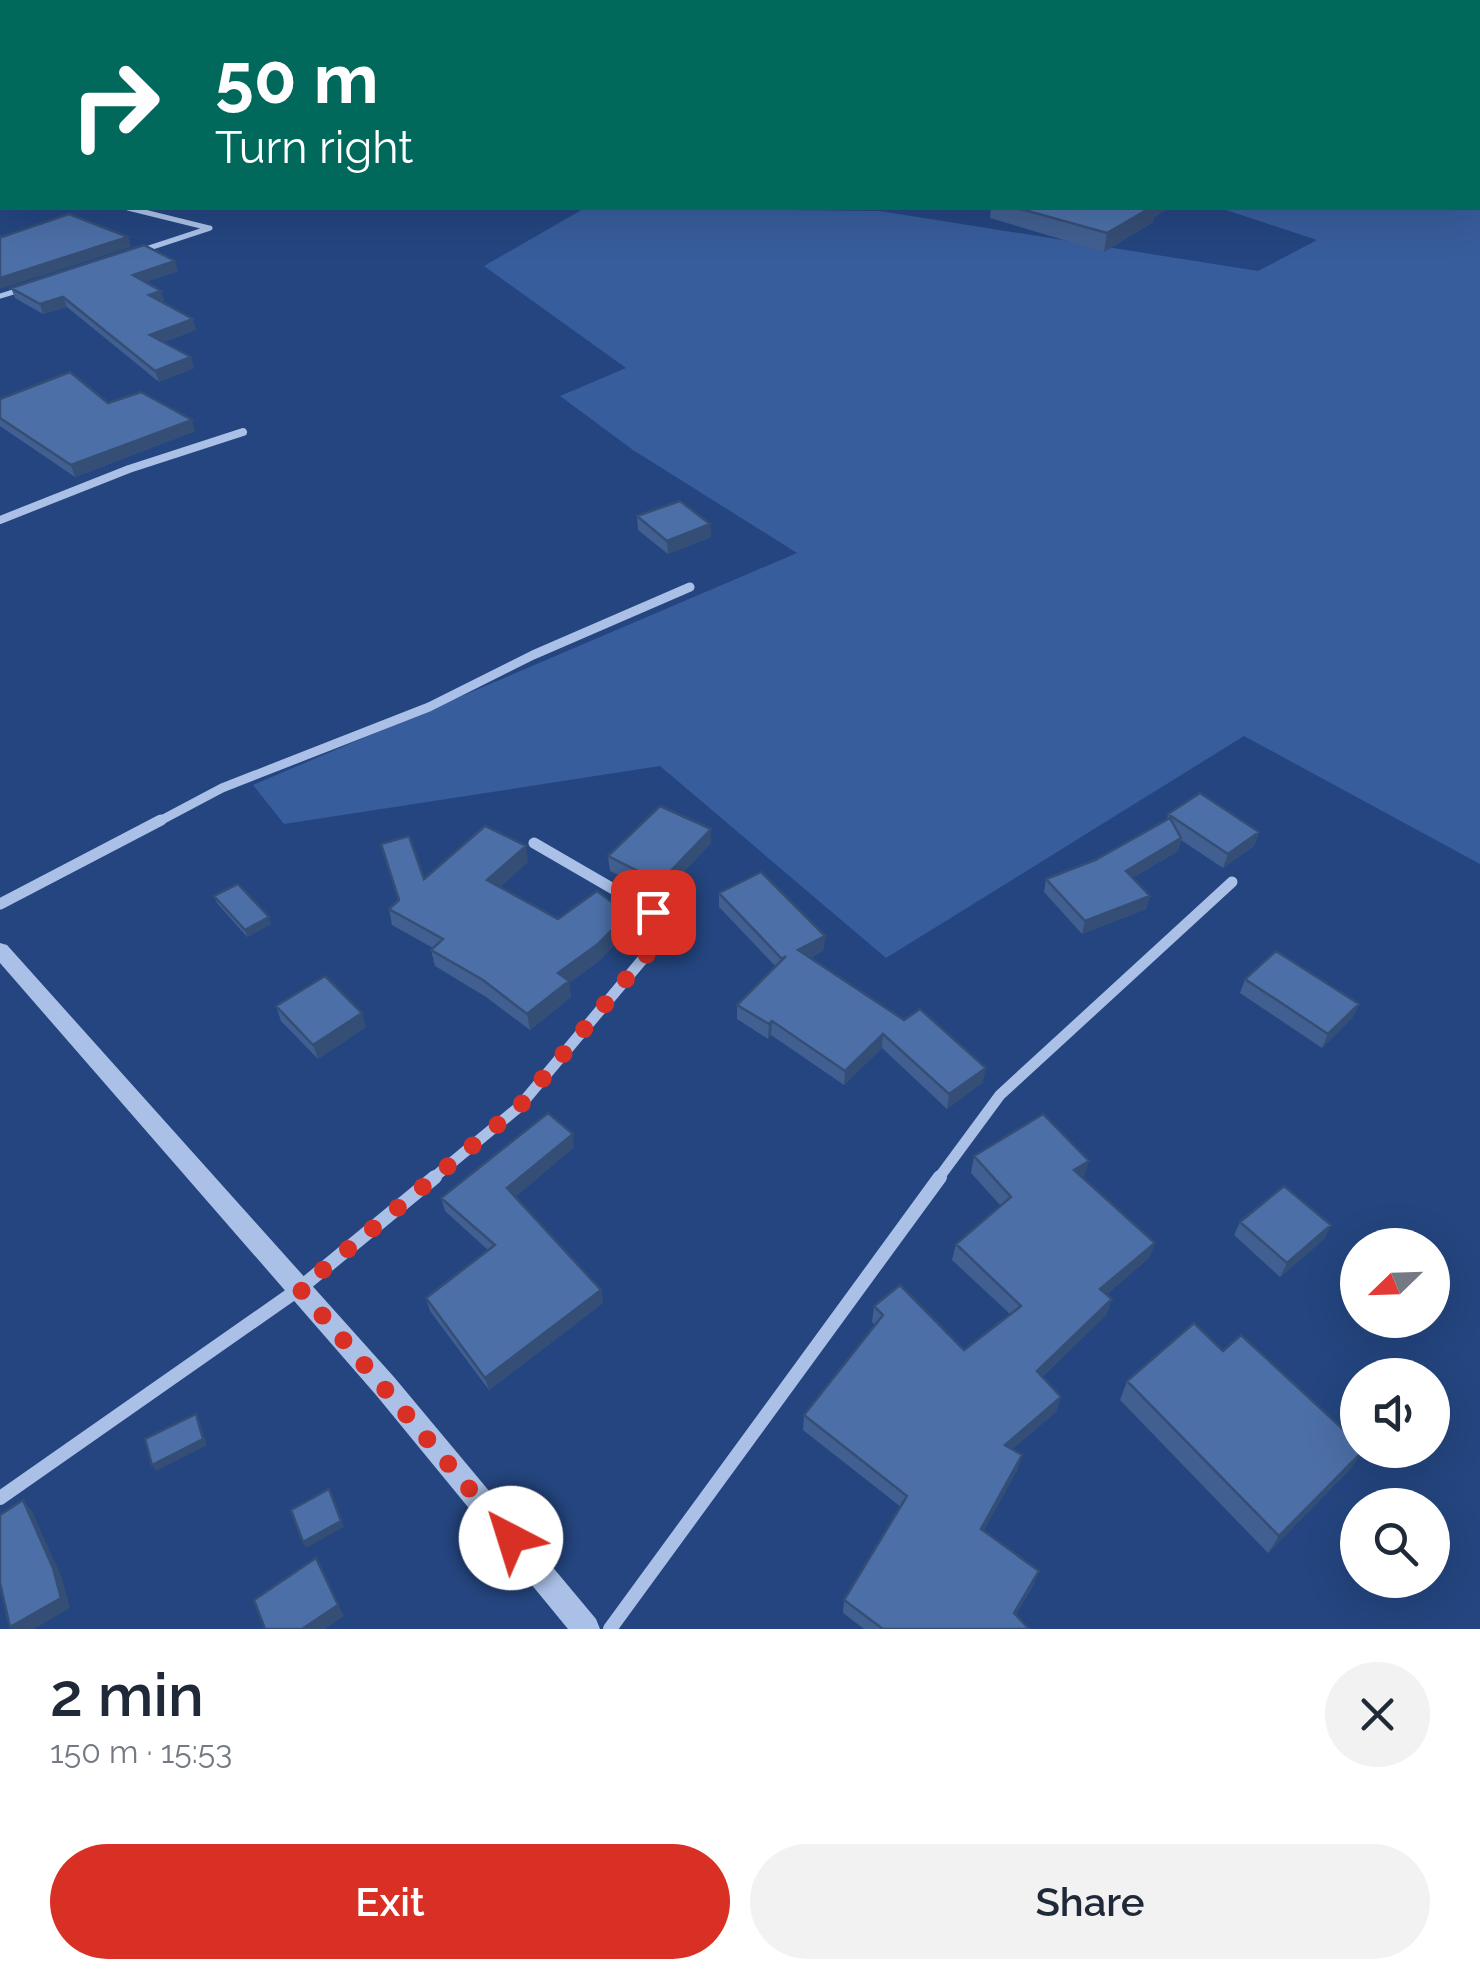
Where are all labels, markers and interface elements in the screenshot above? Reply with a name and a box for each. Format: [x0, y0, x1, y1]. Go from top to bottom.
text: 50 m [215, 37, 379, 119]
icon: right [50, 40, 180, 170]
text: Turn right [215, 121, 413, 174]
pin [611, 870, 696, 955]
icon: arrive [626, 885, 681, 940]
north arrow [1340, 1228, 1450, 1338]
map controls [1340, 1228, 1450, 1598]
button: sound [1340, 1358, 1450, 1468]
position arrow [459, 1486, 563, 1590]
button: search [1340, 1488, 1450, 1598]
text: 2 min [50, 1660, 204, 1730]
button: close [1325, 1662, 1430, 1767]
text: 150 m · 15:53 [50, 1733, 232, 1770]
button: Exit [50, 1844, 730, 1959]
button: Share [750, 1844, 1430, 1959]

